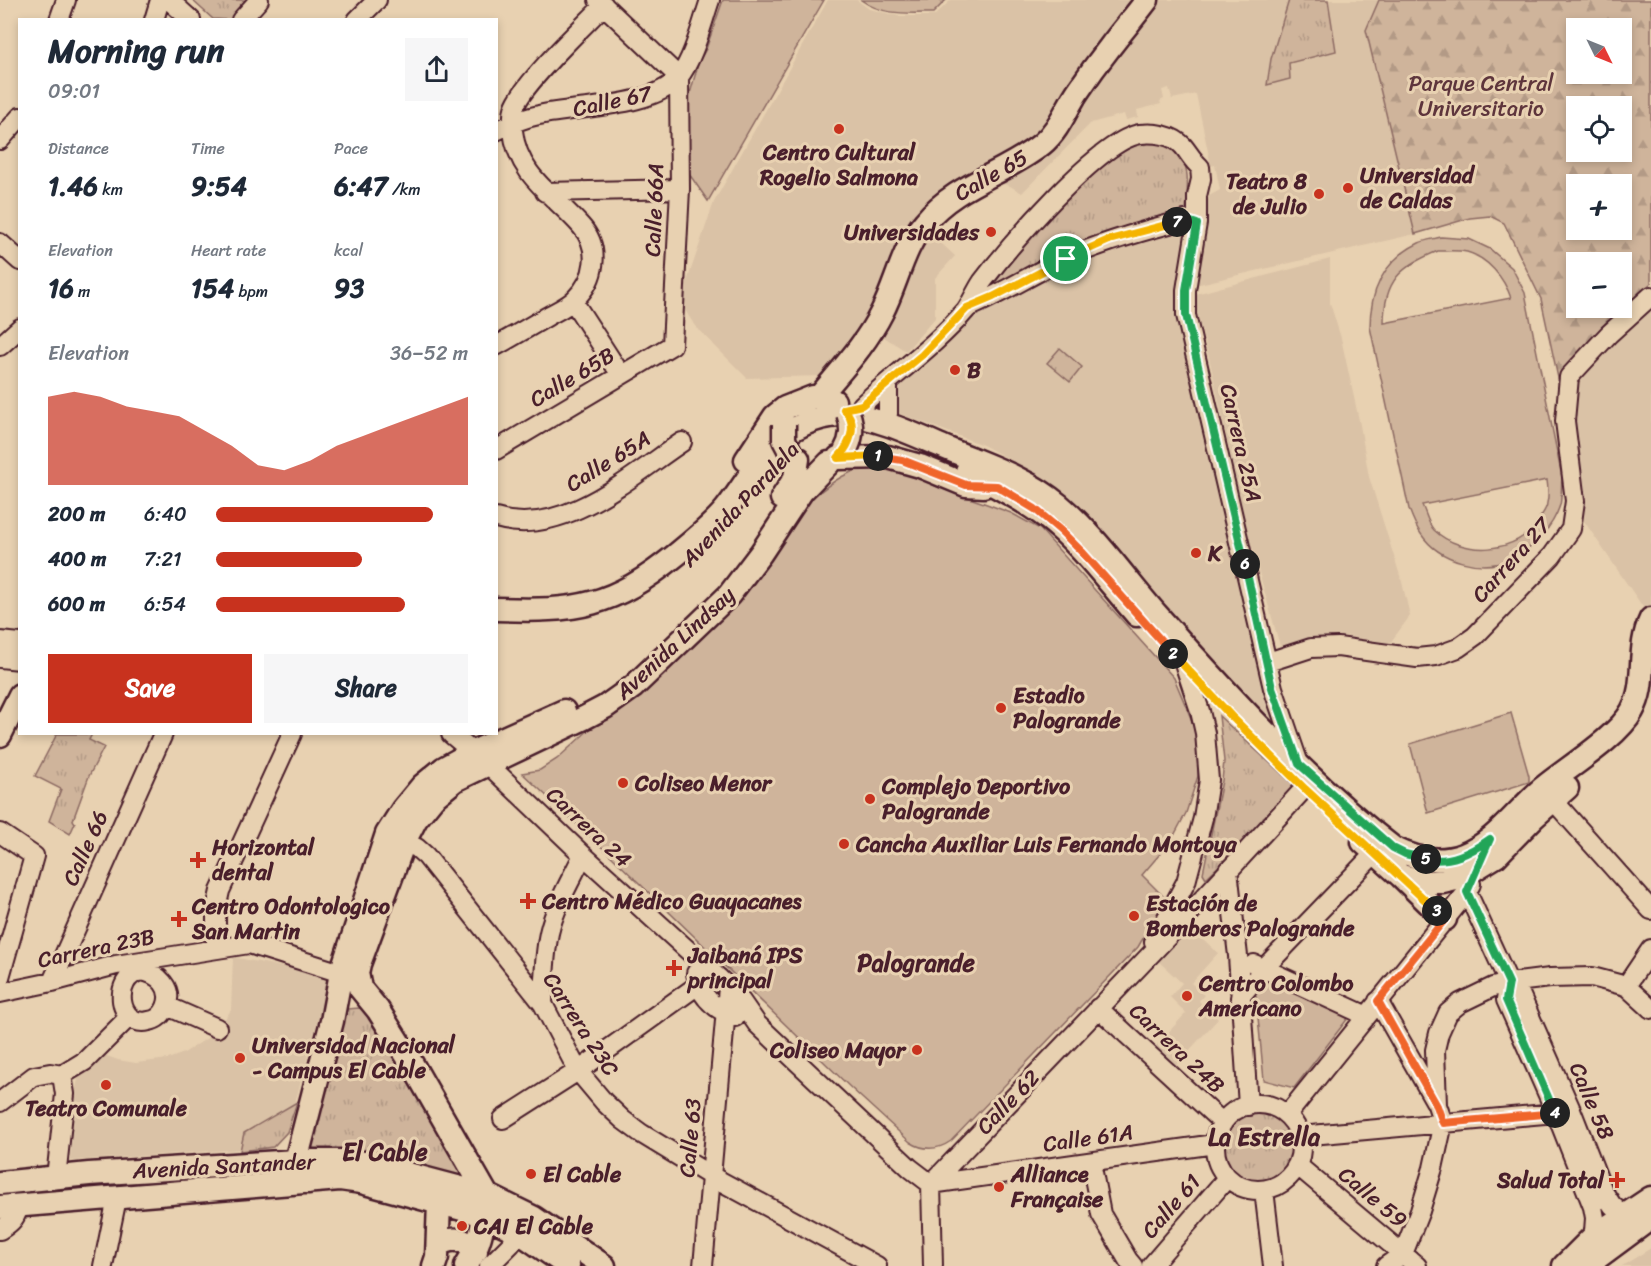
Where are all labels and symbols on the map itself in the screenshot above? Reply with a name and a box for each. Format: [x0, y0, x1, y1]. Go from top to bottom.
north arrow [1566, 18, 1632, 84]
park label: Parque Central Universitario [1408, 64, 1554, 128]
street label: Calle 67 [569, 73, 656, 128]
marker: Centro Cultural Rogelio Salmona [832, 122, 846, 136]
place label: Centro Cultural Rogelio Salmona [759, 133, 918, 197]
street label: Calle 65 [946, 138, 1036, 212]
place label: Universidad de Caldas [1360, 156, 1476, 220]
street label: Calle 66A [633, 162, 675, 258]
place label: Teatro 8 de Julio [1226, 162, 1308, 226]
marker: Universidad de Caldas [1341, 181, 1355, 195]
marker: Teatro 8 de Julio [1312, 187, 1326, 201]
pin: 7 [1162, 207, 1192, 237]
place label: Universidades [844, 213, 980, 252]
marker: Universidades [984, 225, 998, 239]
pin [1040, 233, 1091, 284]
street label: Calle 65B [522, 336, 622, 418]
place label: B [967, 351, 981, 390]
marker: B [948, 363, 962, 377]
street label: Carrera 25A [1208, 380, 1274, 506]
street label: Calle 65A [558, 419, 658, 503]
street label: Avenida Paralela [670, 432, 809, 577]
pin: 1 [863, 441, 893, 471]
street label: Carrera 27 [1461, 507, 1562, 612]
place label: K [1207, 534, 1223, 573]
marker: K [1189, 546, 1203, 560]
pin: 6 [1230, 549, 1260, 579]
street label: Avenida Lindsay [605, 576, 745, 710]
pin: 2 [1158, 639, 1188, 669]
place label: Estadio Palogrande [1013, 676, 1121, 740]
marker: Estadio Palogrande [994, 701, 1008, 715]
place label: Coliseo Menor [634, 764, 773, 803]
place label: Complejo Deportivo Palogrande [881, 767, 1071, 831]
street label: Carrera 24 [537, 776, 641, 878]
marker: Coliseo Menor [616, 776, 630, 790]
marker: Complejo Deportivo Palogrande [863, 792, 877, 806]
street label: Calle 66 [51, 804, 119, 892]
place label: Cancha Auxiliar Luis Fernando Montoya [855, 825, 1237, 864]
place label: Horizontal dental [211, 828, 316, 892]
marker: Cancha Auxiliar Luis Fernando Montoya [837, 837, 851, 851]
pin: 5 [1411, 844, 1441, 874]
marker: Horizontal dental [189, 851, 207, 869]
place label: Centro Médico Guayacanes [541, 882, 803, 921]
place label: Estación de Bomberos Palogrande [1146, 884, 1355, 948]
place label: Centro Odontologico San Martin [191, 887, 391, 951]
marker: Centro Médico Guayacanes [519, 892, 537, 910]
pin: 3 [1422, 896, 1452, 926]
marker: Estación de Bomberos Palogrande [1127, 909, 1141, 923]
marker: Centro Odontologico San Martin [170, 910, 188, 928]
street label: Carrera 23B [34, 917, 158, 979]
place label: Jaibaná IPS principal [686, 936, 803, 1000]
district label: Palogrande [857, 942, 975, 984]
marker: Jaibaná IPS principal [665, 959, 683, 977]
street label: Carrera 23C [532, 964, 630, 1084]
place label: Centro Colombo Americano [1198, 964, 1354, 1028]
marker: Centro Colombo Americano [1180, 989, 1194, 1003]
street label: Carrera 24B [1120, 993, 1234, 1103]
place label: Universidad Nacional - Campus El Cable [252, 1026, 456, 1090]
place label: Coliseo Mayor [769, 1031, 907, 1070]
marker: Coliseo Mayor [910, 1043, 924, 1057]
marker: Universidad Nacional - Campus El Cable [233, 1051, 247, 1065]
street label: Calle 58 [1558, 1056, 1626, 1146]
street label: Calle 62 [966, 1060, 1050, 1144]
marker: Teatro Comunale [99, 1078, 113, 1092]
place label: Teatro Comunale [25, 1089, 188, 1128]
street label: Calle 63 [667, 1097, 713, 1179]
pin: 4 [1540, 1098, 1570, 1128]
street label: Calle 61A [1040, 1112, 1136, 1164]
district label: La Estrella [1208, 1116, 1321, 1158]
district label: El Cable [342, 1131, 428, 1173]
street label: Avenida Santander [131, 1142, 318, 1190]
place label: El Cable [543, 1155, 622, 1194]
place label: Alliance Française [1010, 1155, 1104, 1219]
street label: Calle 59 [1329, 1156, 1417, 1238]
place label: Salud Total [1496, 1161, 1606, 1200]
street label: Calle 61 [1131, 1164, 1211, 1248]
marker: El Cable [524, 1167, 538, 1181]
marker: Salud Total [1608, 1171, 1626, 1189]
marker: Alliance Française [992, 1180, 1006, 1194]
place label: CAI El Cable [473, 1207, 594, 1246]
marker: CAI El Cable [455, 1219, 469, 1233]

